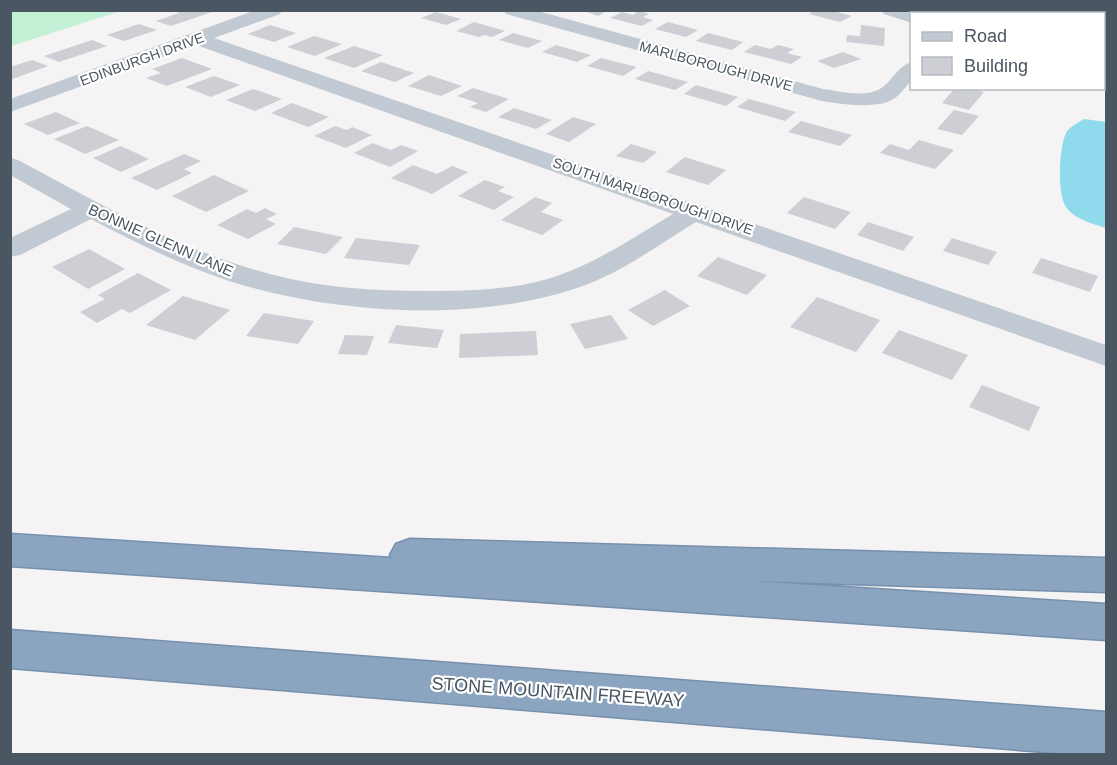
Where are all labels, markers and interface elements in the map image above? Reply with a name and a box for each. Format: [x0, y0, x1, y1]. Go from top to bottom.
legend [910, 12, 1105, 90]
text: Road [964, 26, 1007, 46]
street label: EDINBURGH DRIVE [78, 29, 206, 89]
street label: MARLBOROUGH DRIVE [638, 38, 794, 94]
text: Building [964, 56, 1028, 76]
street label: SOUTH MARLBOROUGH DRIVE [551, 154, 755, 238]
street label: BONNIE GLENN LANE [86, 200, 236, 280]
street label: STONE MOUNTAIN FREEWAY [431, 673, 685, 711]

